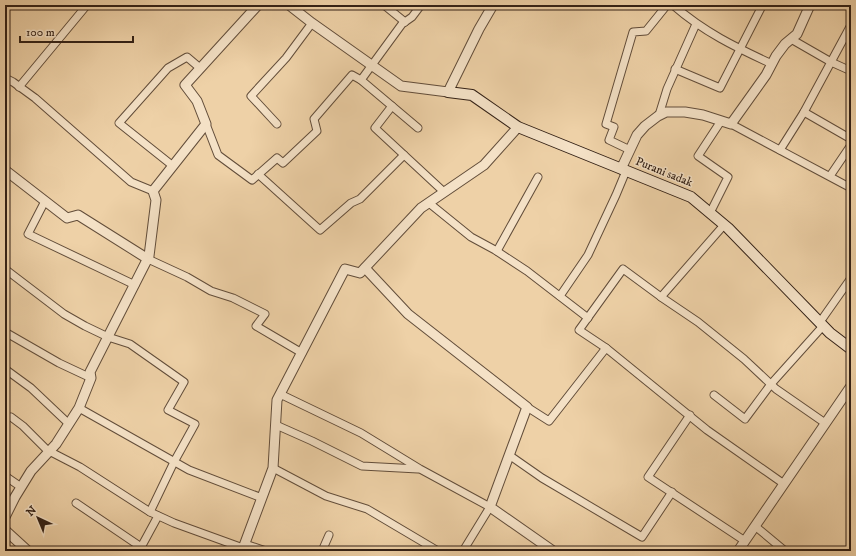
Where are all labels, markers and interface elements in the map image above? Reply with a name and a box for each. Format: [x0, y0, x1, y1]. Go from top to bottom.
scale bar [20, 18, 133, 44]
text: 100 m [26, 25, 55, 40]
street label: Purani sadak [633, 154, 695, 190]
north arrow [18, 498, 58, 538]
text: N [24, 503, 40, 520]

